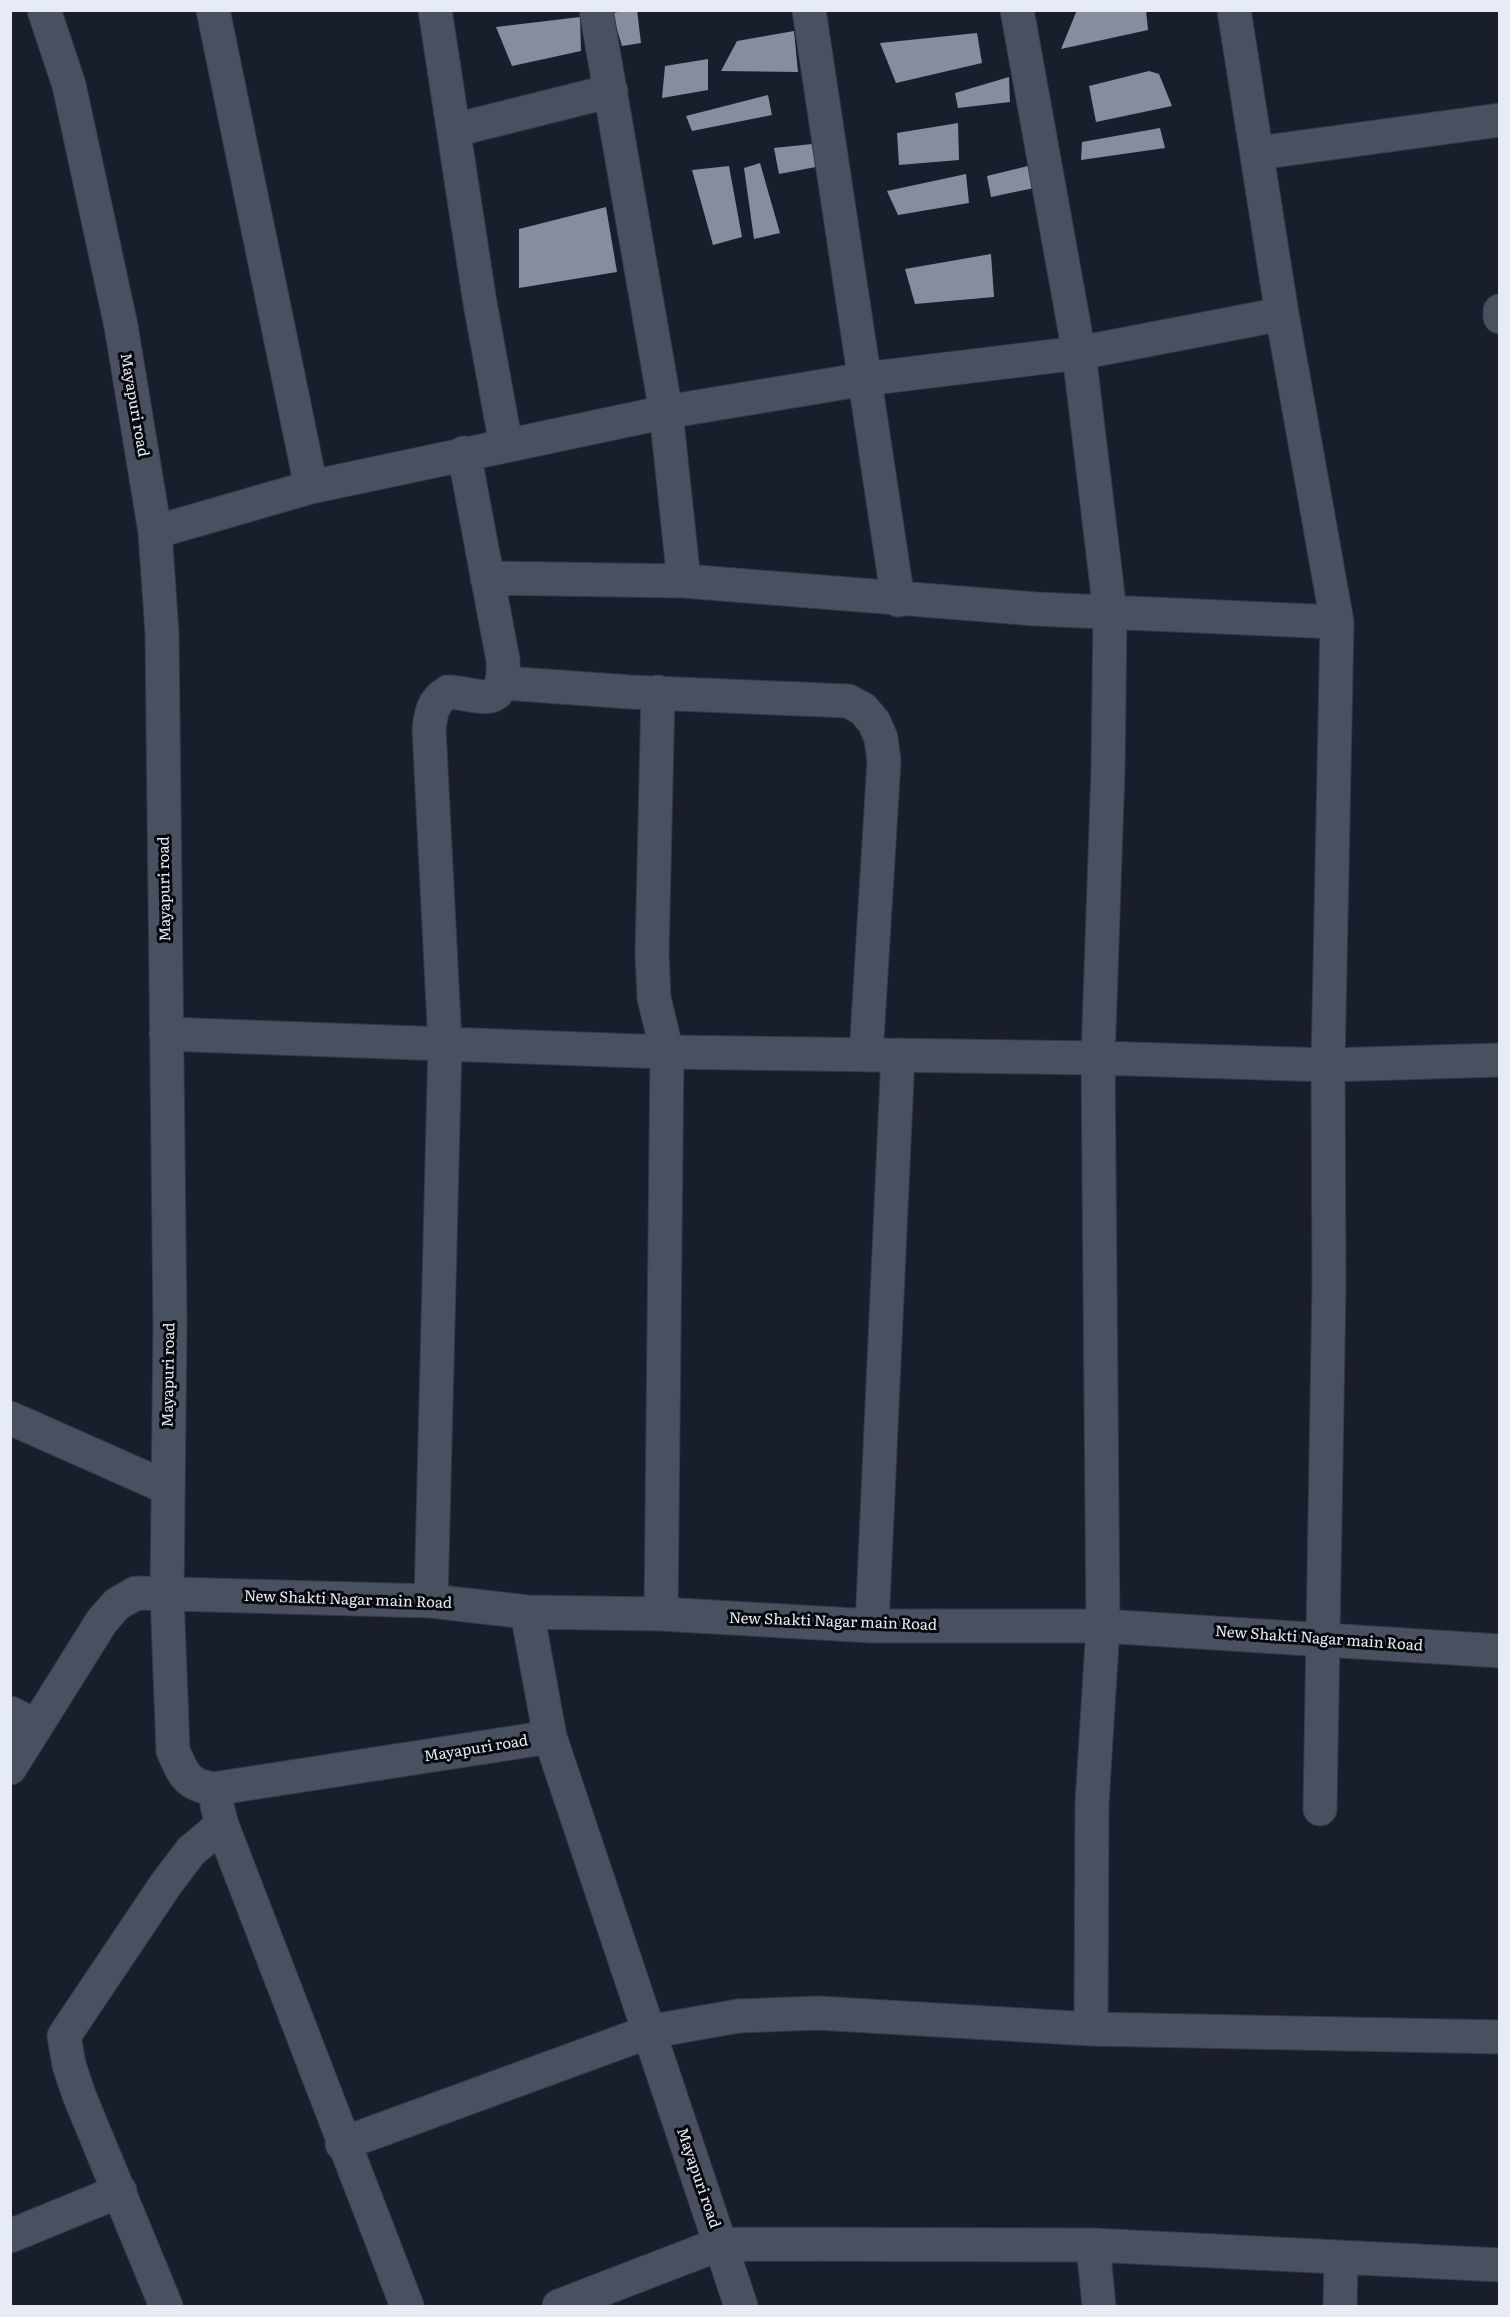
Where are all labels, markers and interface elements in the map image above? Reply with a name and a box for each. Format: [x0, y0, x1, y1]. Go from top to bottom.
street label: Mayapuri road [116, 352, 152, 458]
street label: Mayapuri road [155, 836, 175, 942]
street label: Mayapuri road [159, 1322, 179, 1428]
street label: New Shakti Nagar main Road [244, 1587, 452, 1613]
street label: New Shakti Nagar main Road [729, 1609, 937, 1635]
street label: New Shakti Nagar main Road [1214, 1623, 1424, 1655]
street label: Mayapuri road [423, 1732, 529, 1766]
street label: Mayapuri road [672, 2125, 724, 2231]

